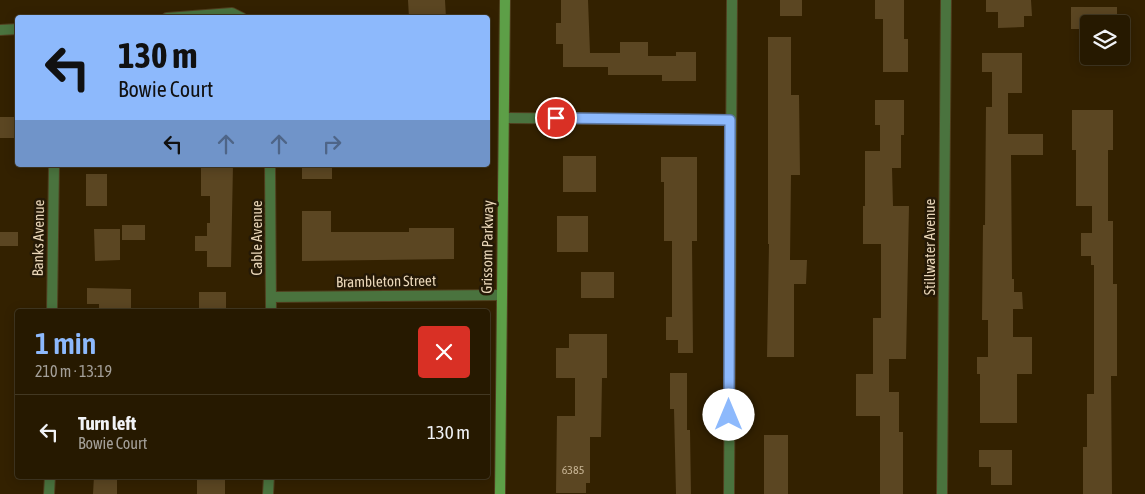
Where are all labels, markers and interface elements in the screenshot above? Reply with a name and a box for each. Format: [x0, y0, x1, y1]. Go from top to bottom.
map controls [1080, 15, 1130, 65]
button: layers [1080, 15, 1130, 65]
icon: left [35, 35, 100, 100]
text: 130 m [118, 35, 197, 75]
text: Bowie Court [118, 76, 213, 102]
pin [535, 97, 577, 139]
icon: arrive [542, 104, 570, 132]
icon: left [159, 130, 187, 158]
icon: ahead [212, 130, 240, 158]
icon: ahead [265, 130, 293, 158]
icon: right [318, 130, 346, 158]
street label: Stillwater Avenue [921, 198, 938, 295]
street label: Banks Avenue [29, 199, 47, 277]
street label: Cable Avenue [248, 200, 265, 276]
street label: Grissom Parkway [478, 200, 496, 294]
street label: Brambleton Street [336, 272, 436, 290]
text: 1 min [35, 326, 96, 360]
button: close [418, 326, 470, 378]
text: 210 m · 13:19 [35, 362, 112, 380]
position arrow [702, 388, 754, 440]
text: Turn left [78, 412, 136, 434]
icon: left [35, 418, 63, 446]
text: 130 m [427, 421, 470, 443]
text: Bowie Court [78, 434, 147, 452]
house number: 6385 [562, 463, 584, 477]

